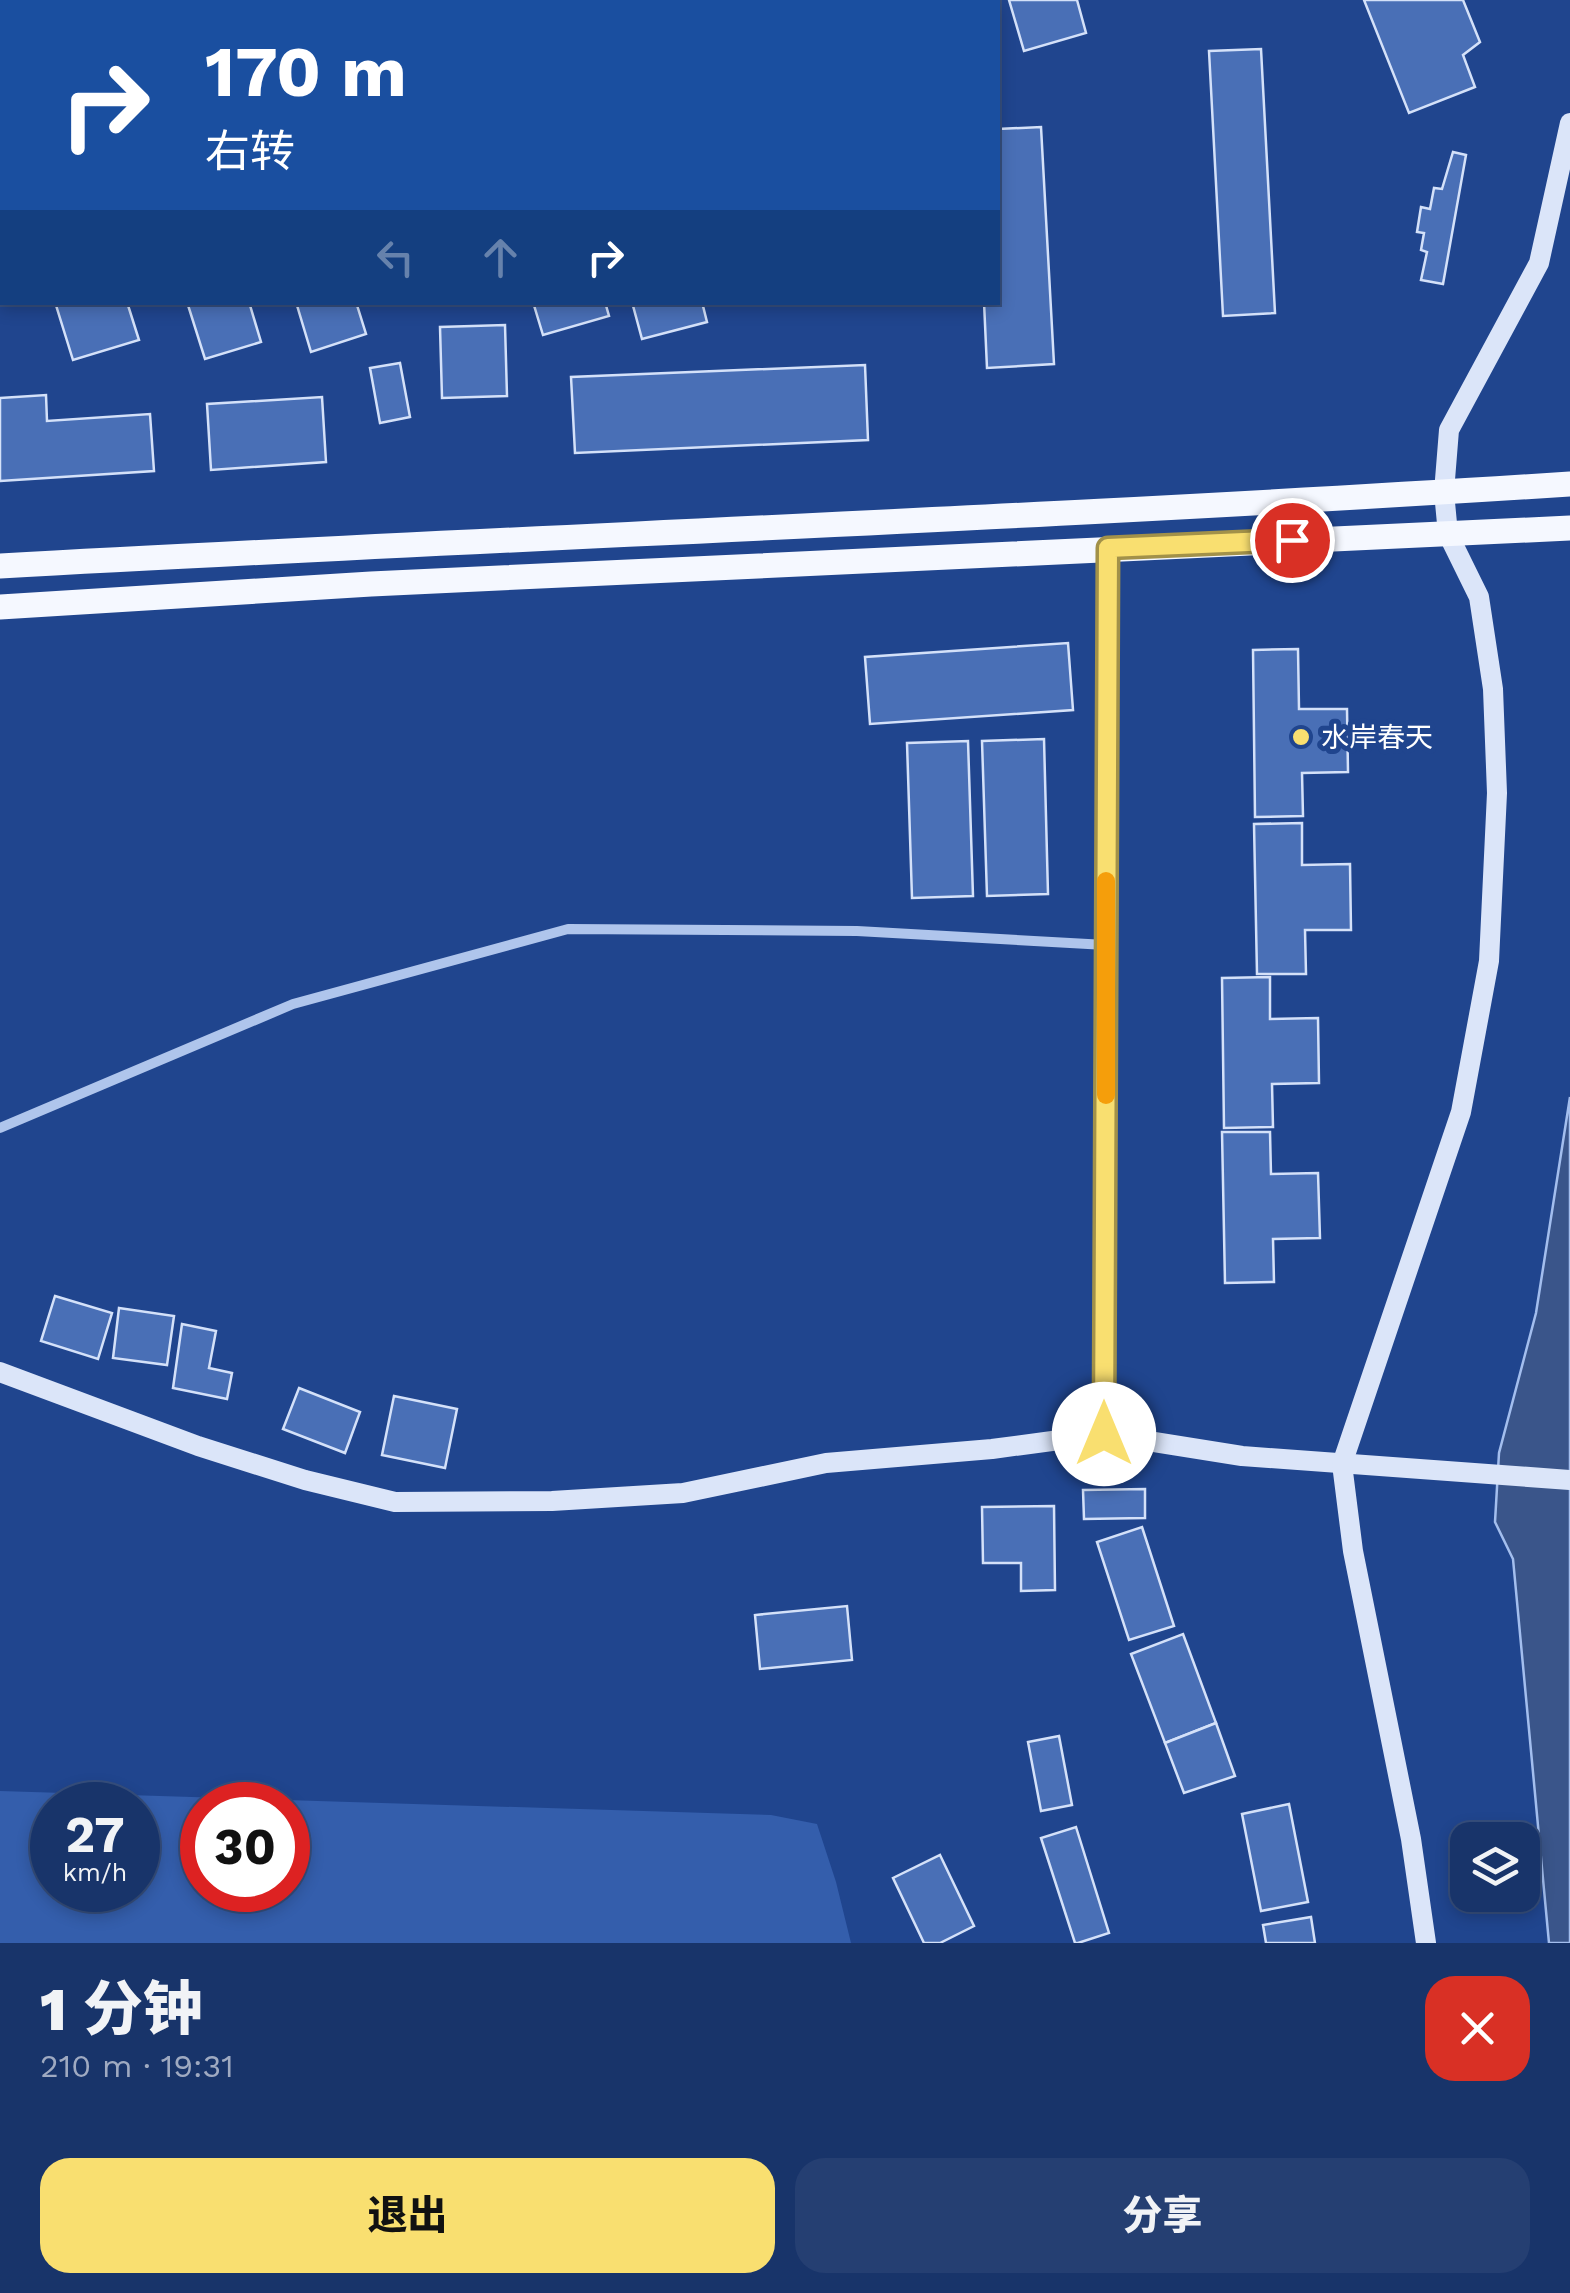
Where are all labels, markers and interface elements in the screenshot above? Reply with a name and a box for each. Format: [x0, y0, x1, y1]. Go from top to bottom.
text: 170 m [205, 31, 407, 113]
icon: right [40, 40, 170, 170]
text: 右转 [205, 125, 295, 178]
icon: left [368, 230, 423, 285]
icon: ahead [473, 230, 528, 285]
icon: right [578, 230, 633, 285]
pin [1250, 498, 1335, 583]
icon: arrive [1265, 513, 1320, 568]
place label: 水岸春天 [1321, 721, 1433, 754]
marker: 水岸春天 [1290, 726, 1312, 748]
position arrow [1052, 1382, 1156, 1486]
speed limit sign: 30 [180, 1782, 310, 1912]
text: 27 [65, 1805, 125, 1864]
map controls [1450, 1822, 1540, 1912]
button: layers [1450, 1822, 1540, 1912]
text: km/h [63, 1858, 127, 1887]
text: 1 分钟 [40, 1974, 203, 2045]
button: close [1425, 1976, 1530, 2081]
text: 210 m · 19:31 [40, 2047, 234, 2085]
button: 退出 [40, 2158, 775, 2273]
button: 分享 [795, 2158, 1530, 2273]

